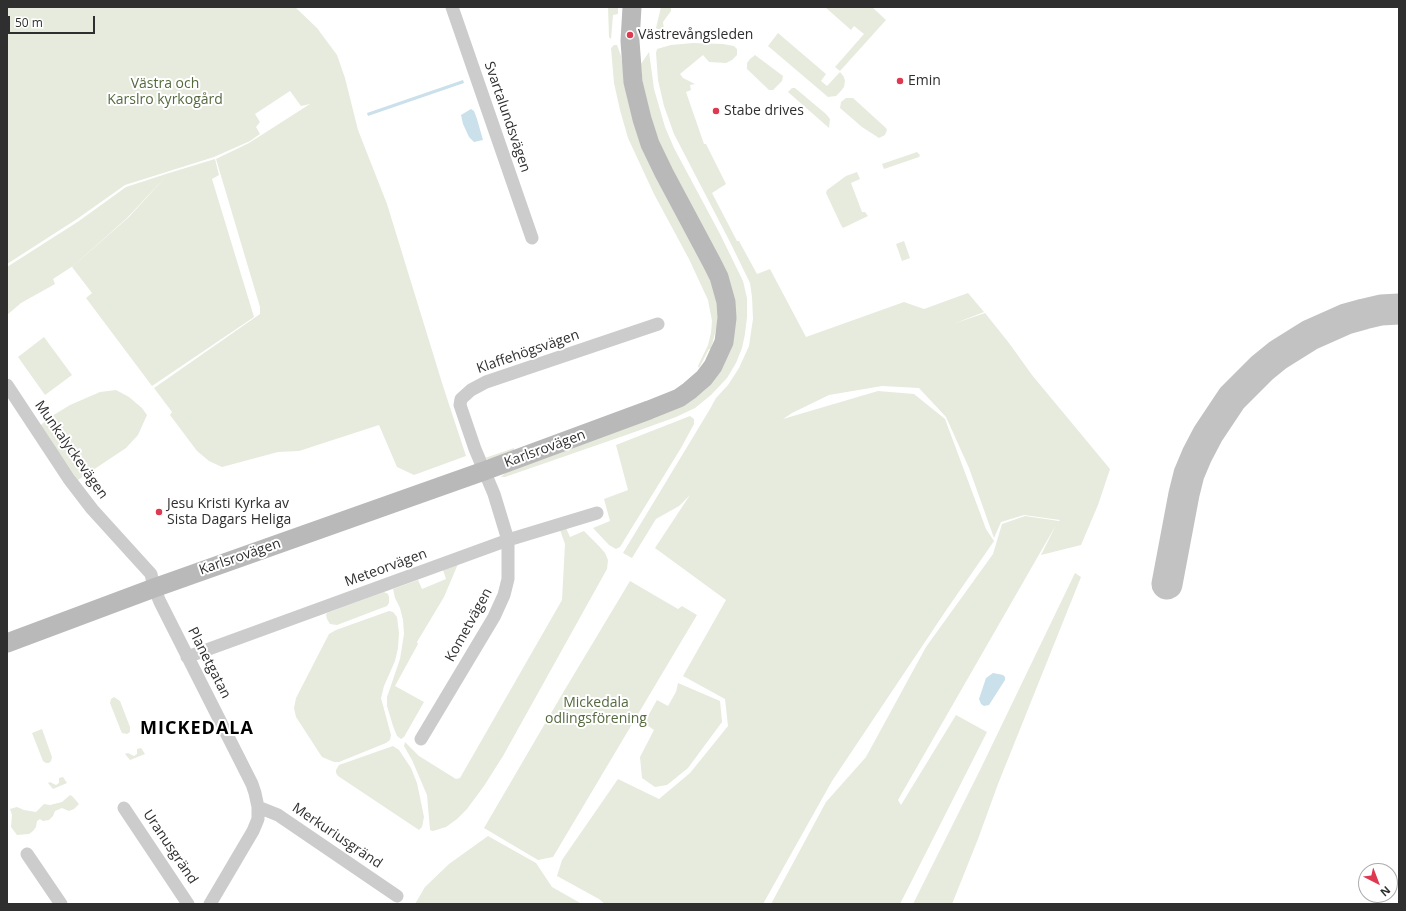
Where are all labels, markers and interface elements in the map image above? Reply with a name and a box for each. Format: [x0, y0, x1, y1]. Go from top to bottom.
scale bar [10, 8, 97, 34]
text: 50 m [15, 14, 43, 31]
place label: Västrevångsleden [638, 27, 753, 43]
marker: Västrevångsleden [625, 30, 635, 40]
street label: Svartalundsvägen [480, 60, 534, 174]
place label: Emin [908, 73, 941, 89]
park label: Västra och Karslro kyrkogård [107, 76, 223, 108]
marker: Emin [895, 76, 905, 86]
place label: Stabe drives [724, 103, 804, 119]
marker: Stabe drives [711, 106, 721, 116]
street label: Klaffehögsvägen [475, 327, 581, 377]
street label: Munkalyckevägen [31, 398, 111, 502]
street label: Karlsrovägen [502, 427, 588, 471]
place label: Jesu Kristi Kyrka av Sista Dagars Heliga [167, 496, 291, 528]
marker: Jesu Kristi Kyrka av Sista Dagars Heliga [154, 507, 164, 517]
street label: Karlsrovägen [197, 535, 283, 579]
street label: Meteorvägen [343, 545, 429, 591]
street label: Kometvägen [442, 585, 496, 665]
street label: Planetgatan [184, 624, 234, 702]
park label: Mickedala odlingsförening [545, 695, 647, 728]
district label: MICKEDALA [140, 718, 254, 740]
street label: Merkuriusgränd [289, 800, 385, 872]
street label: Uranusgränd [139, 807, 201, 887]
north arrow [1358, 863, 1398, 903]
text: N [1377, 883, 1394, 900]

